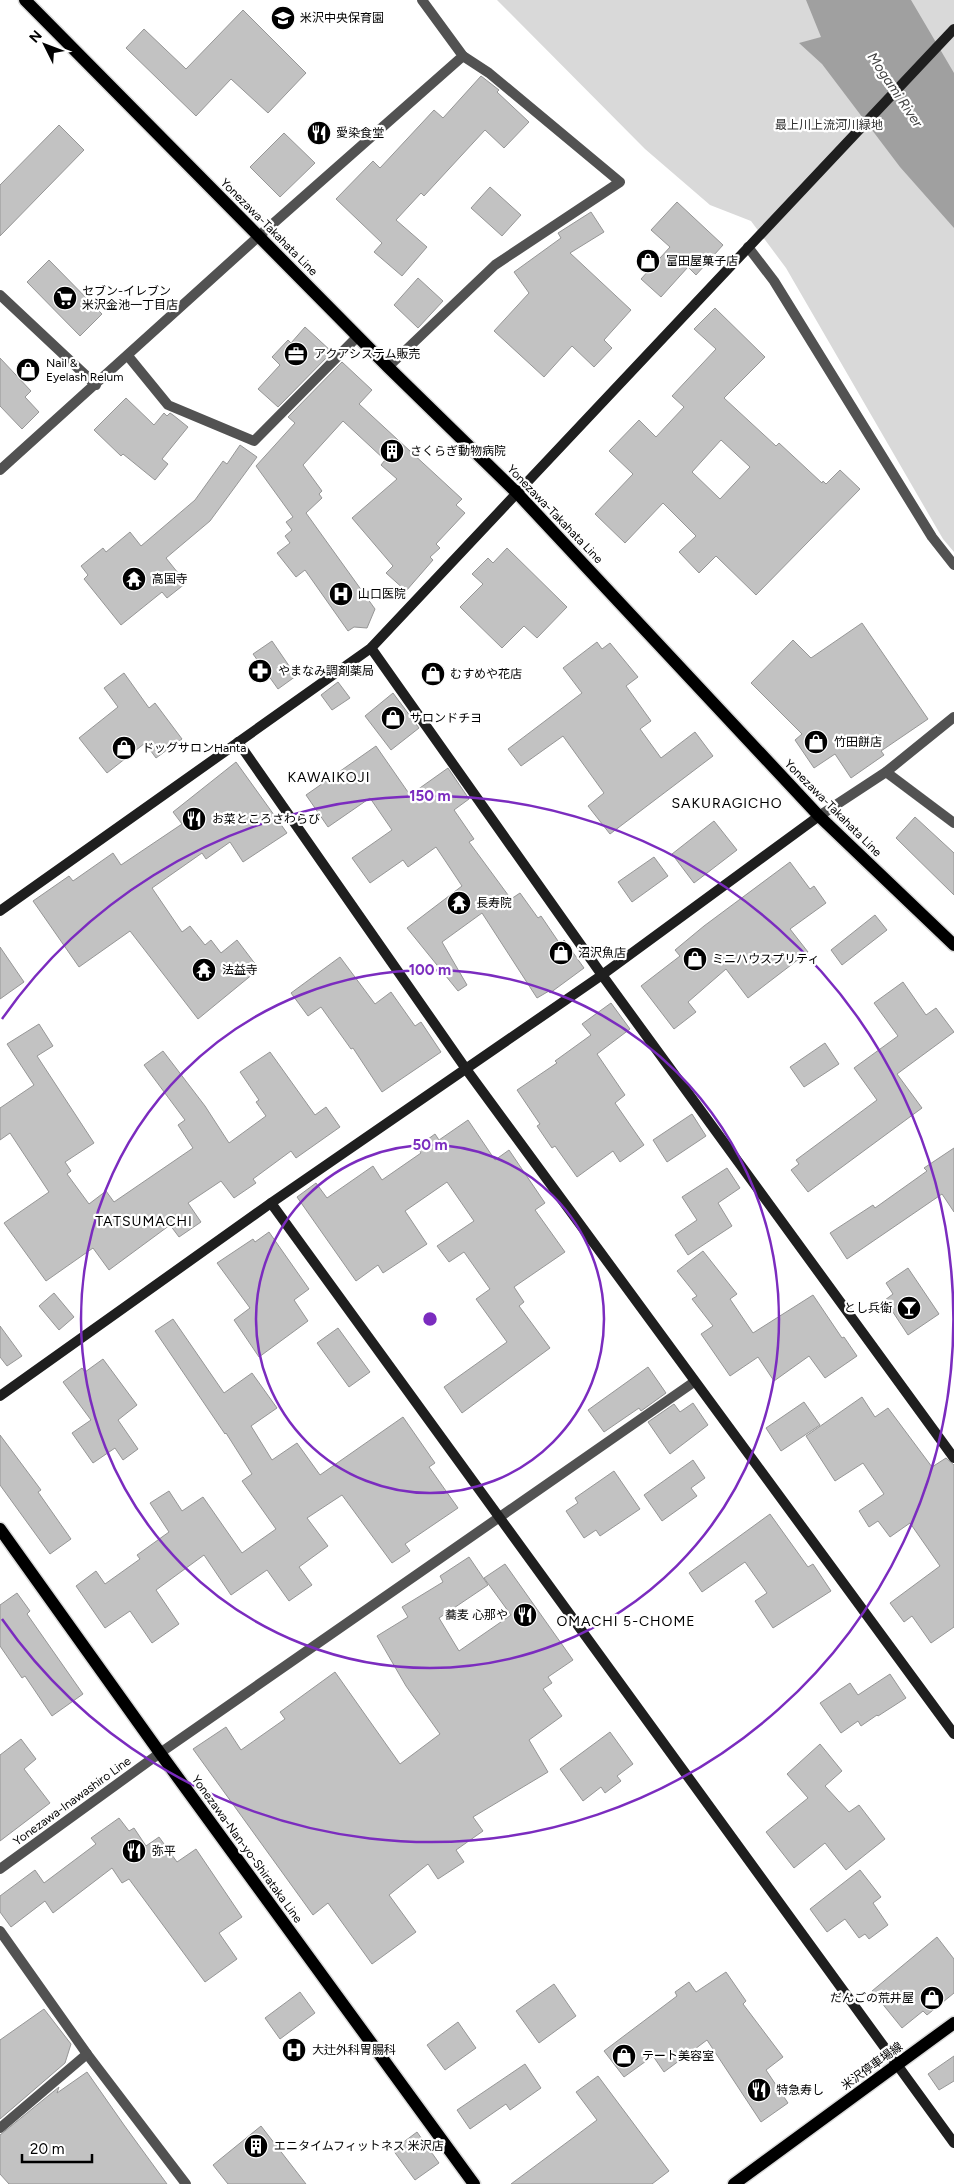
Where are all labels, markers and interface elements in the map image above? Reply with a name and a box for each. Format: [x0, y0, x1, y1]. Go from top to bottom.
school or university icon: 米沢中央保育園 [270, 5, 296, 31]
place label: 米沢中央保育園 [300, 11, 384, 25]
north arrow [20, 20, 70, 70]
text: N [26, 27, 46, 46]
water label: Mogami River [864, 49, 927, 132]
park label: 最上川上流河川緑地 [775, 118, 883, 132]
restaurant icon: 愛染食堂 [306, 120, 332, 146]
place label: 愛染食堂 [336, 126, 384, 140]
street label: Yonezawa-Takahata Line [218, 176, 321, 279]
shop icon: 富田屋菓子店 [635, 248, 661, 274]
place label: 富田屋菓子店 [666, 254, 738, 268]
place label: セブン-イレブン 米沢金池一丁目店 [82, 284, 178, 312]
supermarket icon: セブン-イレブン 米沢金池一丁目店 [52, 285, 78, 311]
office icon: アクアシステム販売 [283, 341, 309, 367]
place label: アクアシステム販売 [314, 347, 421, 361]
place label: Nail & Eyelash Relum [46, 356, 123, 384]
shop icon: Nail & Eyelash Relum [15, 357, 41, 383]
building icon: さくらぎ動物病院 [379, 438, 405, 464]
place label: さくらぎ動物病院 [410, 444, 506, 458]
street label: Yonezawa-Takahata Line [504, 462, 606, 566]
temple icon: 高国寺 [121, 566, 147, 592]
place label: 高国寺 [152, 572, 188, 586]
hospital icon: 山口医院 [328, 581, 354, 607]
place label: 山口医院 [358, 587, 406, 601]
pharmacy icon: やまなみ調剤薬局 [247, 658, 273, 684]
shop icon: むすめや花店 [420, 661, 446, 687]
place label: やまなみ調剤薬局 [278, 664, 374, 678]
place label: むすめや花店 [450, 667, 522, 681]
shop icon: サロンドチヨ [380, 705, 406, 731]
place label: サロンドチヨ [410, 711, 482, 725]
shop icon: 竹田餅店 [803, 729, 829, 755]
shop icon: ドッグサロンHanta [111, 735, 137, 761]
place label: 竹田餅店 [834, 735, 882, 749]
place label: ドッグサロンHanta [142, 741, 246, 755]
street label: Yonezawa-Takahata Line [782, 757, 885, 860]
district label: KAWAIKOJI [287, 769, 371, 786]
text: 150 m [409, 787, 451, 805]
district label: SAKURAGICHO [671, 795, 783, 812]
restaurant icon: お菜ところさわらび [181, 806, 207, 832]
place label: お菜ところさわらび [212, 812, 320, 826]
temple icon: 長寿院 [446, 890, 472, 916]
place label: 長寿院 [476, 896, 512, 910]
shop icon: 沼沢魚店 [548, 940, 574, 966]
place label: 沼沢魚店 [578, 946, 626, 960]
shop icon: ミニハウスプリティ [682, 946, 708, 972]
place label: ミニハウスプリティ [712, 952, 819, 966]
temple icon: 法益寺 [191, 957, 217, 983]
text: 100 m [409, 961, 451, 979]
place label: 法益寺 [222, 963, 258, 977]
text: 50 m [412, 1136, 448, 1154]
district label: TATSUMACHI [95, 1213, 193, 1230]
bar icon: とし兵衛 [896, 1295, 922, 1321]
place label: とし兵衛 [844, 1301, 892, 1315]
centre of rings [421, 1310, 439, 1328]
restaurant icon: 蕎麦 心那や [512, 1602, 538, 1628]
place label: 蕎麦 心那や [445, 1608, 508, 1622]
district label: OMACHI 5-CHOME [556, 1613, 696, 1630]
street label: Yonezawa-Inawashiro Line [11, 1753, 134, 1848]
street label: Yonezawa-Nan-yo-Shirataka Line [189, 1772, 306, 1926]
restaurant icon: 弥平 [121, 1838, 147, 1864]
place label: 弥平 [152, 1844, 176, 1858]
shop icon: だんごの荒井屋 [919, 1985, 945, 2011]
place label: だんごの荒井屋 [830, 1991, 914, 2005]
hospital icon: 大辻外科胃腸科 [281, 2037, 307, 2063]
street label: 米沢停車場線 [839, 2039, 905, 2093]
place label: 大辻外科胃腸科 [312, 2043, 396, 2057]
shop icon: テート美容室 [611, 2043, 637, 2069]
place label: テート美容室 [642, 2049, 714, 2063]
restaurant icon: 特急寿し [746, 2077, 772, 2103]
place label: 特急寿し [776, 2083, 824, 2097]
scale bar [22, 2132, 92, 2164]
building icon: エニタイムフィットネス 米沢店 [243, 2133, 269, 2159]
place label: エニタイムフィットネス 米沢店 [274, 2139, 444, 2153]
text: 20 m [30, 2140, 64, 2158]

